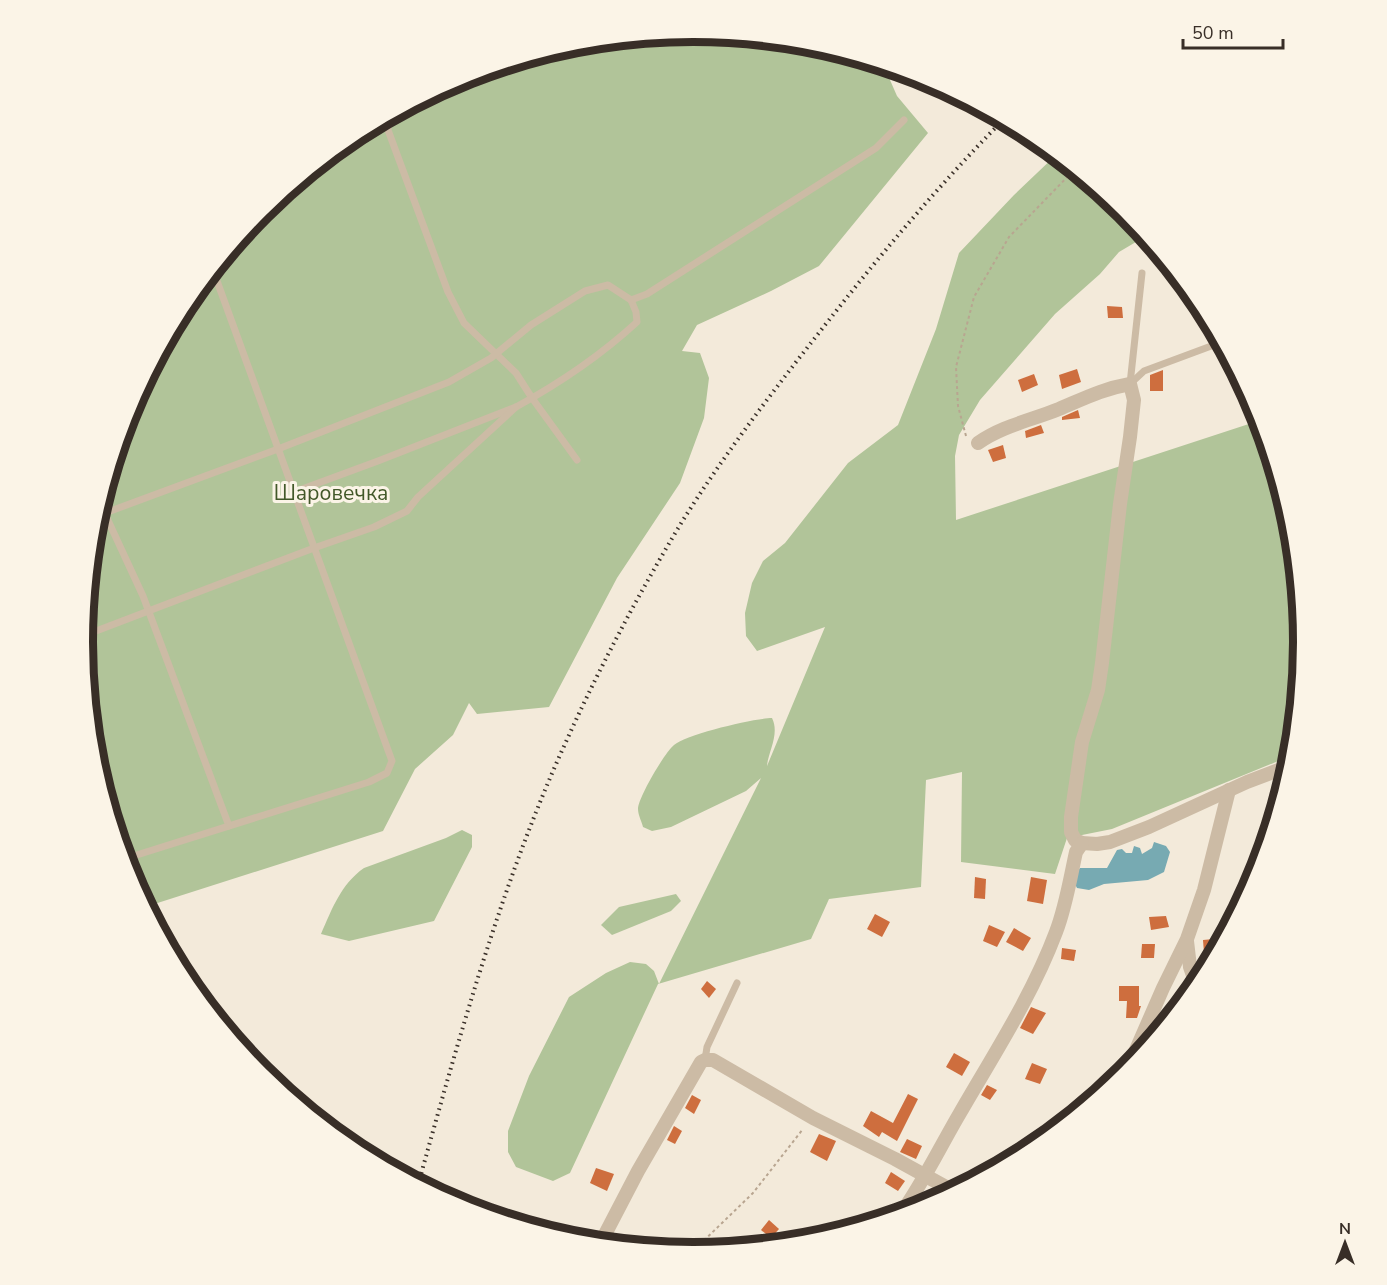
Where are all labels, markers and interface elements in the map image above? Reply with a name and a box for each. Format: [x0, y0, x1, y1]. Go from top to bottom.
scale bar [1183, 12, 1284, 50]
text: 50 m [1192, 21, 1234, 45]
park label: Шаровечка [274, 479, 388, 507]
north arrow [1315, 1213, 1375, 1273]
text: N [1339, 1218, 1351, 1240]

